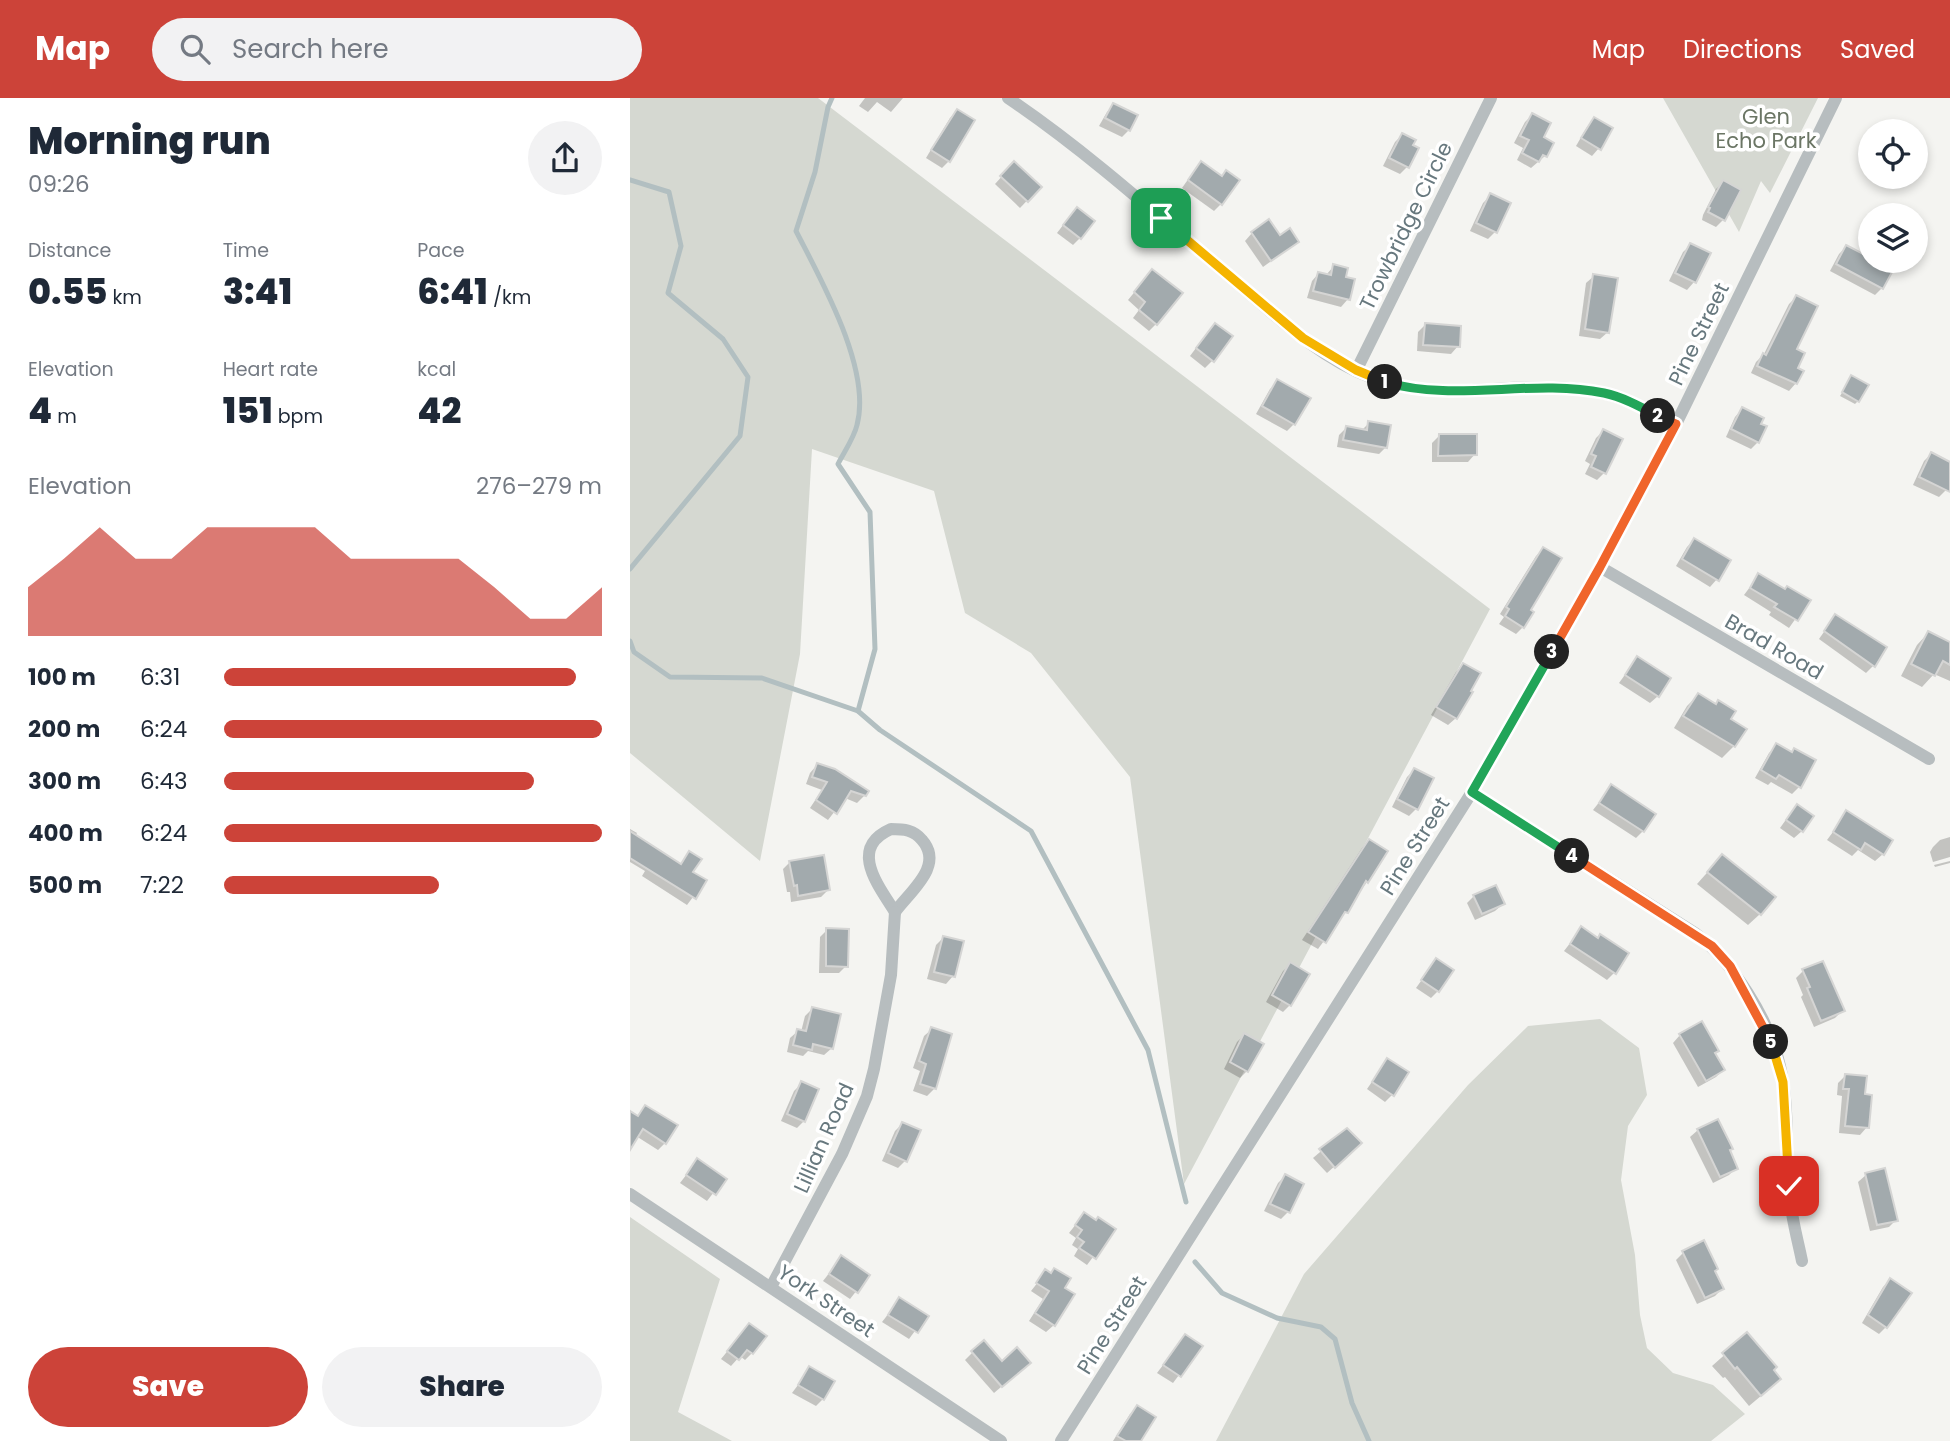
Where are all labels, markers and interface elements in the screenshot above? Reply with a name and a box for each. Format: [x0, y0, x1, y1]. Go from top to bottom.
search box [152, 18, 642, 81]
text: Map [35, 25, 110, 72]
icon: search [176, 30, 214, 68]
text: Search here [232, 31, 389, 67]
text: Map [1592, 33, 1645, 66]
text: Directions [1683, 33, 1802, 66]
text: Saved [1840, 33, 1915, 66]
park label: Glen Echo Park [1715, 102, 1817, 155]
text: Morning run [28, 114, 271, 167]
map controls [1858, 119, 1928, 273]
button: locate [1858, 119, 1928, 189]
button: share [528, 121, 602, 195]
street label: Trowbridge Circle [1352, 137, 1459, 315]
text: 09:26 [28, 168, 90, 200]
pin [1131, 188, 1191, 248]
icon: arrive [1142, 199, 1180, 237]
button: layers [1858, 203, 1928, 273]
text: Distance [28, 237, 111, 264]
text: Time [223, 237, 269, 264]
text: Pace [417, 237, 465, 264]
text: 0.55 [28, 267, 107, 316]
text: 3:41 [223, 267, 292, 316]
text: 6:41 [417, 267, 488, 316]
street label: Pine Street [1661, 278, 1736, 390]
text: km [107, 284, 142, 311]
text: /km [488, 284, 531, 311]
text: Elevation [28, 356, 114, 383]
text: Heart rate [223, 356, 318, 383]
text: kcal [417, 356, 456, 383]
pin: 1 [1368, 364, 1402, 400]
text: 1 [1381, 368, 1388, 395]
text: 4 [28, 386, 52, 435]
text: 151 [223, 386, 273, 435]
text: 42 [417, 386, 461, 435]
pin: 2 [1640, 398, 1676, 434]
text: 2 [1652, 402, 1663, 429]
text: m [52, 403, 77, 430]
text: bpm [273, 403, 323, 430]
text: Elevation [28, 470, 132, 502]
text: 276–279 m [476, 470, 602, 502]
street label: Brad Road [1720, 607, 1829, 686]
pin: 3 [1534, 634, 1570, 670]
text: 3 [1546, 638, 1557, 665]
text: 100 m [28, 661, 96, 693]
text: 6:31 [140, 661, 180, 693]
text: 200 m [28, 713, 100, 745]
text: 6:24 [140, 713, 187, 745]
text: 300 m [28, 765, 101, 797]
text: 6:43 [140, 765, 188, 797]
street label: Pine Street [1373, 791, 1456, 900]
text: 400 m [28, 817, 103, 849]
text: 6:24 [140, 817, 187, 849]
pin: 4 [1555, 838, 1590, 874]
text: 4 [1565, 842, 1578, 869]
text: 500 m [28, 869, 102, 901]
text: 7:22 [140, 869, 184, 901]
pin: 5 [1754, 1024, 1788, 1060]
text: 5 [1764, 1028, 1777, 1055]
street label: Lillian Road [786, 1078, 861, 1197]
pin [1759, 1156, 1819, 1216]
icon: check [1770, 1167, 1808, 1205]
street label: York Street [772, 1257, 881, 1344]
street label: Pine Street [1070, 1270, 1153, 1379]
button: Save [28, 1347, 308, 1427]
button: Share [322, 1347, 602, 1427]

